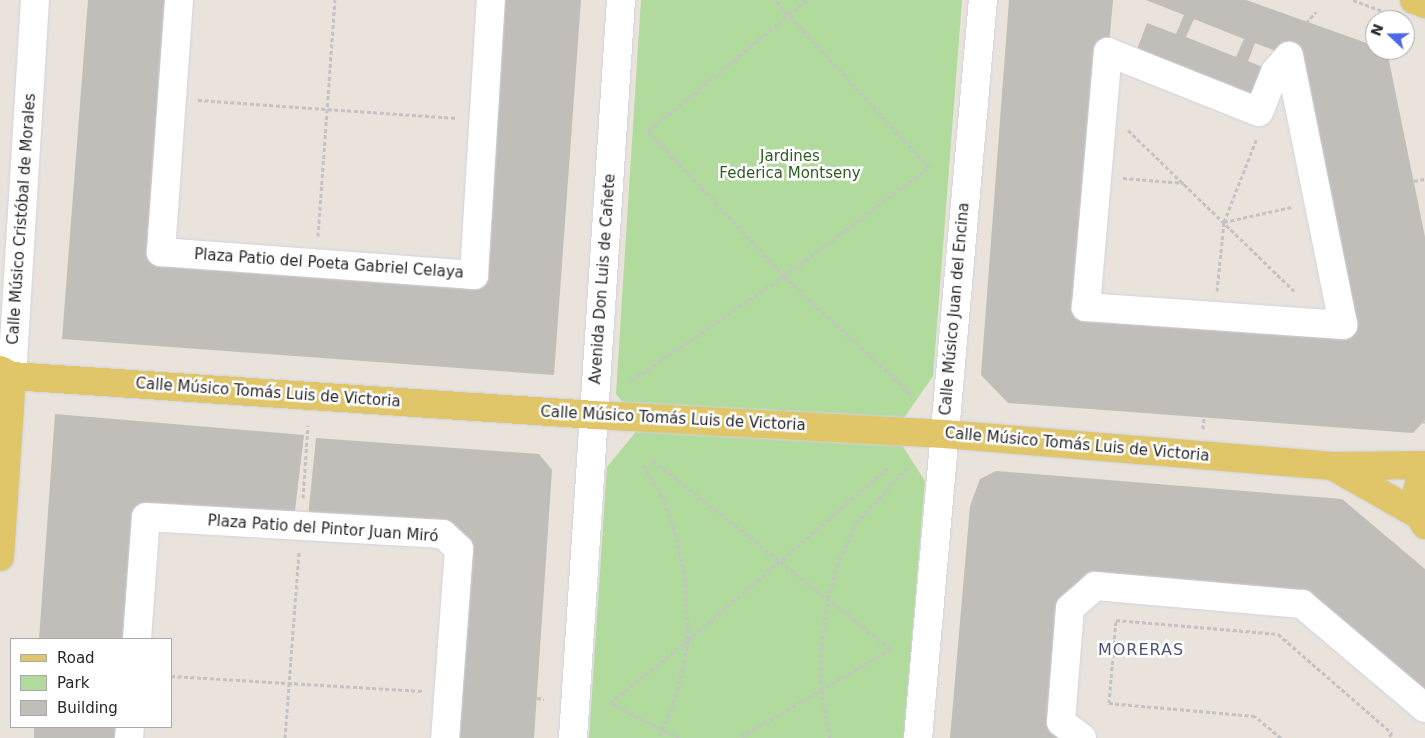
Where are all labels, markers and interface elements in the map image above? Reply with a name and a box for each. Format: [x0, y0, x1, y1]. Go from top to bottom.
north arrow [1365, 10, 1415, 60]
text: N [1367, 22, 1386, 38]
street label: Calle Músico Cristóbal de Morales [4, 93, 40, 345]
park label: Jardines Federica Montseny [719, 147, 861, 182]
street label: Avenida Don Luis de Cañete [587, 173, 619, 385]
street label: Calle Músico Juan del Encina [937, 202, 973, 416]
street label: Plaza Patio del Poeta Gabriel Celaya [194, 246, 464, 282]
street label: Calle Músico Tomás Luis de Victoria [135, 375, 401, 411]
street label: Calle Músico Tomás Luis de Victoria [540, 403, 806, 435]
street label: Calle Músico Tomás Luis de Victoria [944, 424, 1210, 466]
street label: Plaza Patio del Pintor Juan Miró [207, 512, 439, 546]
legend [10, 638, 172, 728]
district label: MORERAS [1097, 640, 1185, 660]
text: Road [57, 649, 95, 667]
text: Park [57, 674, 89, 692]
text: Building [57, 699, 118, 717]

